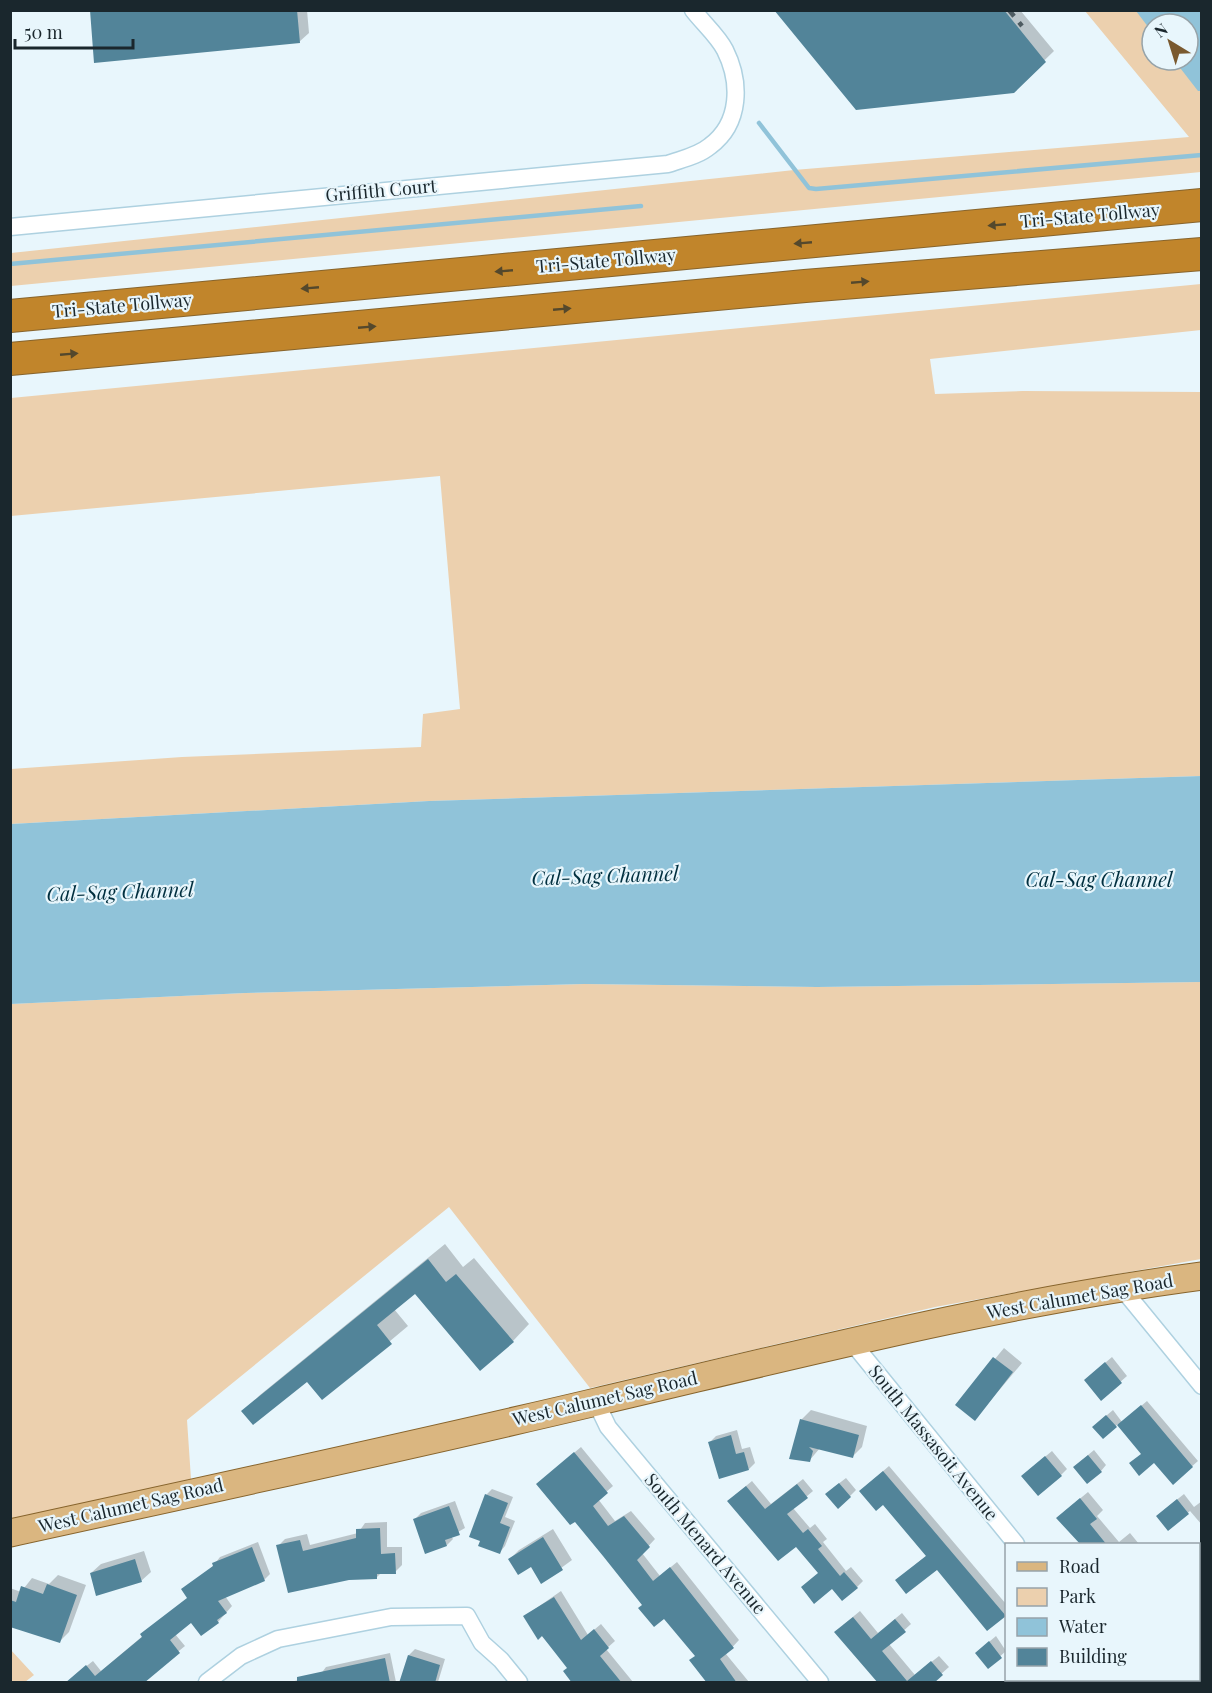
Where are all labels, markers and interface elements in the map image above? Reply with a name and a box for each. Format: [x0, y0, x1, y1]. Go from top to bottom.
scale bar [15, 12, 134, 50]
north arrow [1140, 12, 1200, 72]
text: N [1149, 18, 1172, 42]
text: 50 m [24, 20, 63, 44]
street label: Griffith Court [324, 173, 438, 207]
street label: Tri-State Tollway [1019, 197, 1161, 233]
one-way arrow [987, 220, 1006, 230]
one-way arrow [793, 238, 812, 248]
street label: Tri-State Tollway [535, 242, 677, 278]
one-way arrow [494, 266, 513, 275]
one-way arrow [851, 277, 870, 287]
one-way arrow [300, 283, 319, 293]
street label: Tri-State Tollway [51, 287, 193, 323]
one-way arrow [552, 304, 571, 314]
one-way arrow [358, 322, 377, 332]
one-way arrow [59, 349, 78, 359]
water label: Cal-Sag Channel [531, 858, 680, 891]
water label: Cal-Sag Channel [1026, 865, 1174, 892]
water label: Cal-Sag Channel [46, 874, 195, 907]
street label: West Calumet Sag Road [984, 1268, 1175, 1324]
street label: South Massasoit Avenue [864, 1360, 1004, 1525]
street label: West Calumet Sag Road [509, 1365, 700, 1431]
street label: South Menard Avenue [640, 1468, 772, 1619]
street label: West Calumet Sag Road [35, 1472, 226, 1538]
legend [1005, 1543, 1200, 1681]
text: Road [1059, 1554, 1100, 1578]
text: Park [1059, 1584, 1096, 1608]
text: Water [1058, 1614, 1107, 1638]
text: Building [1059, 1644, 1127, 1668]

